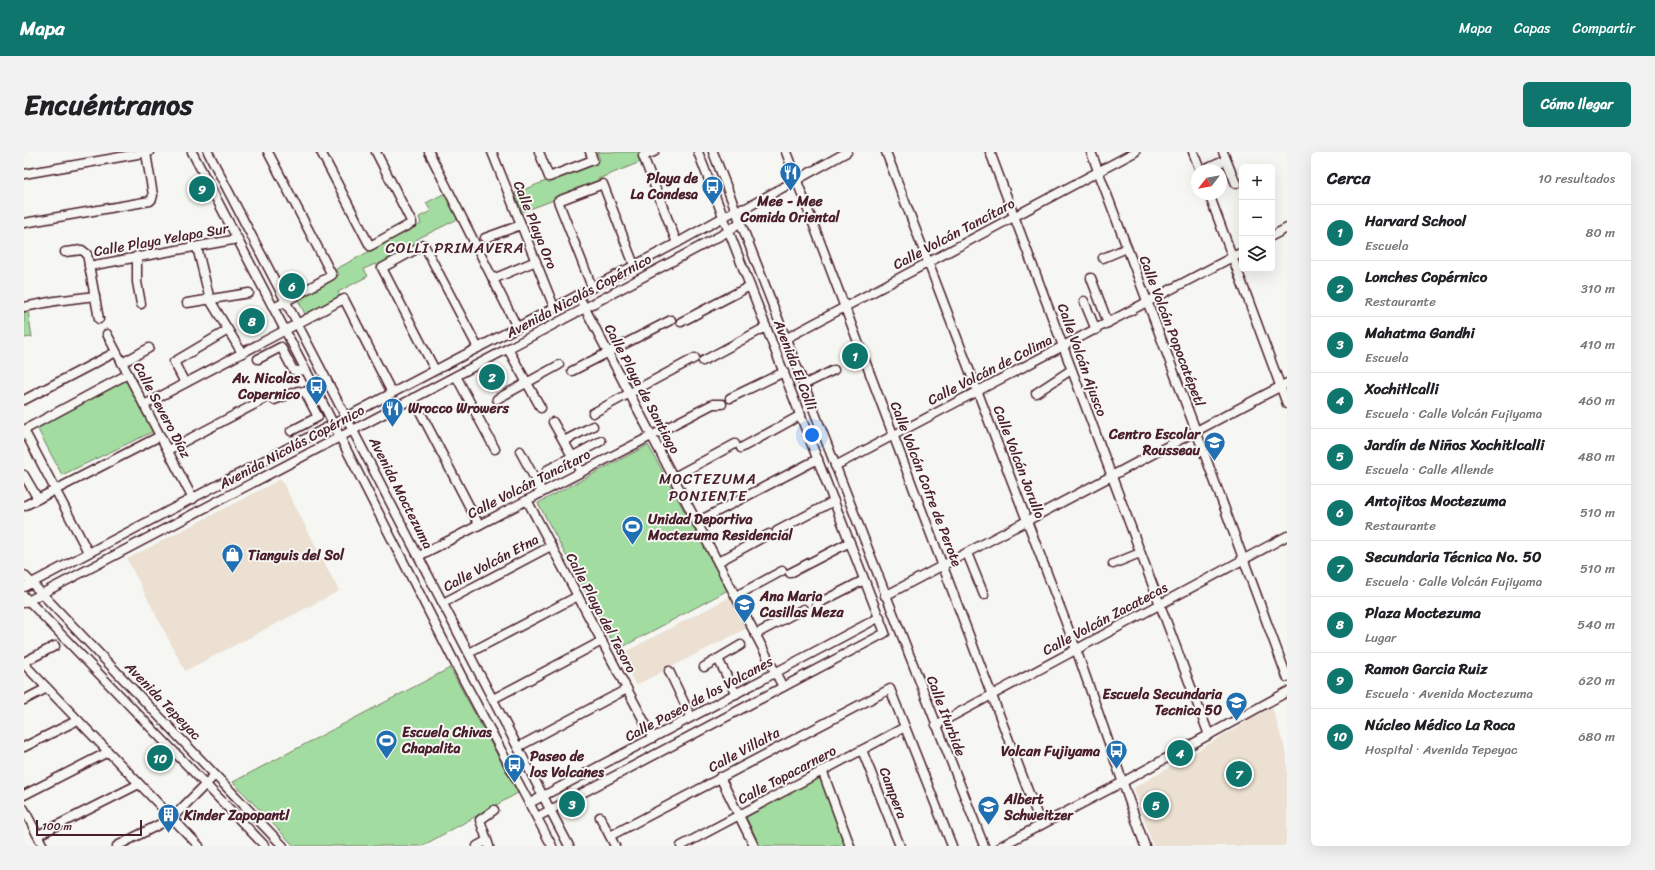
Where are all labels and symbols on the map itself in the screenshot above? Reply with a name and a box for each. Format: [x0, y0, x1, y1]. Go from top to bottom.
restaurant icon: Mee - Mee Comida Oriental [777, 160, 803, 193]
north arrow [1191, 164, 1227, 200]
place label: Playa de La Condesa [631, 166, 698, 207]
bus stop icon: Playa de La Condesa [700, 173, 726, 206]
pin: 9 [189, 174, 215, 204]
street label: Calle Playa Oro [506, 177, 564, 273]
place label: Mee - Mee Comida Oriental [739, 189, 841, 230]
street label: Calle Volcán Tancítaro [888, 191, 1020, 277]
street label: Calle Playa Yelapa Sur [92, 216, 232, 264]
district label: COLLI PRIMAVERA [385, 235, 525, 261]
street label: Avenida Nicolás Copérnico [501, 247, 656, 346]
street label: Calle Volcán Popocatépetl [1132, 252, 1213, 411]
pin: 6 [279, 271, 305, 301]
street label: Calle Volcán Ajusco [1050, 300, 1114, 420]
pin: 8 [239, 306, 265, 336]
street label: Avenida El Colli [766, 315, 824, 415]
street label: Calle Playa de Santiago [597, 319, 687, 459]
street label: Calle Volcán de Colima [923, 328, 1057, 412]
pin: 1 [842, 341, 868, 371]
street label: Calle Severo Díaz [126, 357, 198, 463]
pin: 2 [479, 362, 505, 392]
place label: Av. Nicolas Copernico [231, 366, 301, 407]
bus stop icon: Av. Nicolas Copernico [303, 373, 329, 406]
restaurant icon: Wrocco Wrowers [379, 395, 405, 428]
place label: Wrocco Wrowers [408, 396, 509, 421]
street label: Avenida Nicolás Copérnico [214, 398, 369, 497]
street label: Calle Volcán Cofre de Perote [883, 398, 969, 571]
street label: Calle Volcán Jorullo [986, 402, 1052, 522]
place label: Centro Escolar Rousseau [1108, 422, 1201, 463]
your location [802, 425, 822, 445]
school or university icon: Centro Escolar Rousseau [1202, 429, 1228, 462]
street label: Avenida Moctezuma [361, 432, 440, 554]
street label: Calle Volcán Tancítaro [463, 442, 595, 526]
district label: MOCTEZUMA PONIENTE [659, 466, 757, 509]
place label: Unidad Deportiva Moctezuma Residencial [647, 507, 793, 548]
sports icon: Unidad Deportiva Moctezuma Residencial [620, 514, 646, 547]
street label: Calle Volcán Etna [438, 527, 544, 599]
shop icon: Tianguis del Sol [220, 542, 246, 575]
place label: Tianguis del Sol [248, 543, 345, 568]
street label: Calle Playa del Tesoro [559, 548, 643, 678]
street label: Calle Volcán Zacatecas [1038, 575, 1173, 663]
place label: Ana Maria Casillas Meza [759, 584, 844, 625]
school or university icon: Ana Maria Casillas Meza [732, 591, 758, 624]
street label: Calle Paseo de los Volcanes [620, 649, 778, 749]
street label: Avenida Tepeyac [118, 655, 207, 746]
street label: Calle Iturbide [919, 672, 973, 760]
place label: Escuela Secundaria Tecnica 50 [1102, 682, 1223, 723]
school or university icon: Escuela Secundaria Tecnica 50 [1224, 689, 1250, 722]
place label: Escuela Chivas Chapalita [401, 720, 492, 761]
street label: Calle Villalta [704, 720, 785, 779]
sports icon: Escuela Chivas Chapalita [374, 727, 400, 760]
street label: Calle Topacarnero [733, 738, 841, 812]
bus stop icon: Volcan Fujiyama [1103, 738, 1129, 771]
pin: 4 [1167, 738, 1193, 768]
place label: Volcan Fujiyama [1001, 739, 1101, 764]
pin: 10 [147, 743, 173, 773]
place label: Paseo de los Volcanes [529, 744, 604, 785]
bus stop icon: Paseo de los Volcanes [501, 751, 527, 784]
pin: 7 [1226, 759, 1252, 789]
street label: Campera [872, 763, 914, 823]
place label: Albert Schweitzer [1003, 787, 1074, 828]
pin: 3 [559, 789, 585, 819]
pin: 5 [1143, 790, 1169, 820]
school or university icon: Albert Schweitzer [975, 794, 1001, 827]
building icon: Kinder Zapopantl [155, 802, 181, 835]
place label: Kinder Zapopantl [183, 803, 290, 828]
scale bar [36, 818, 142, 837]

